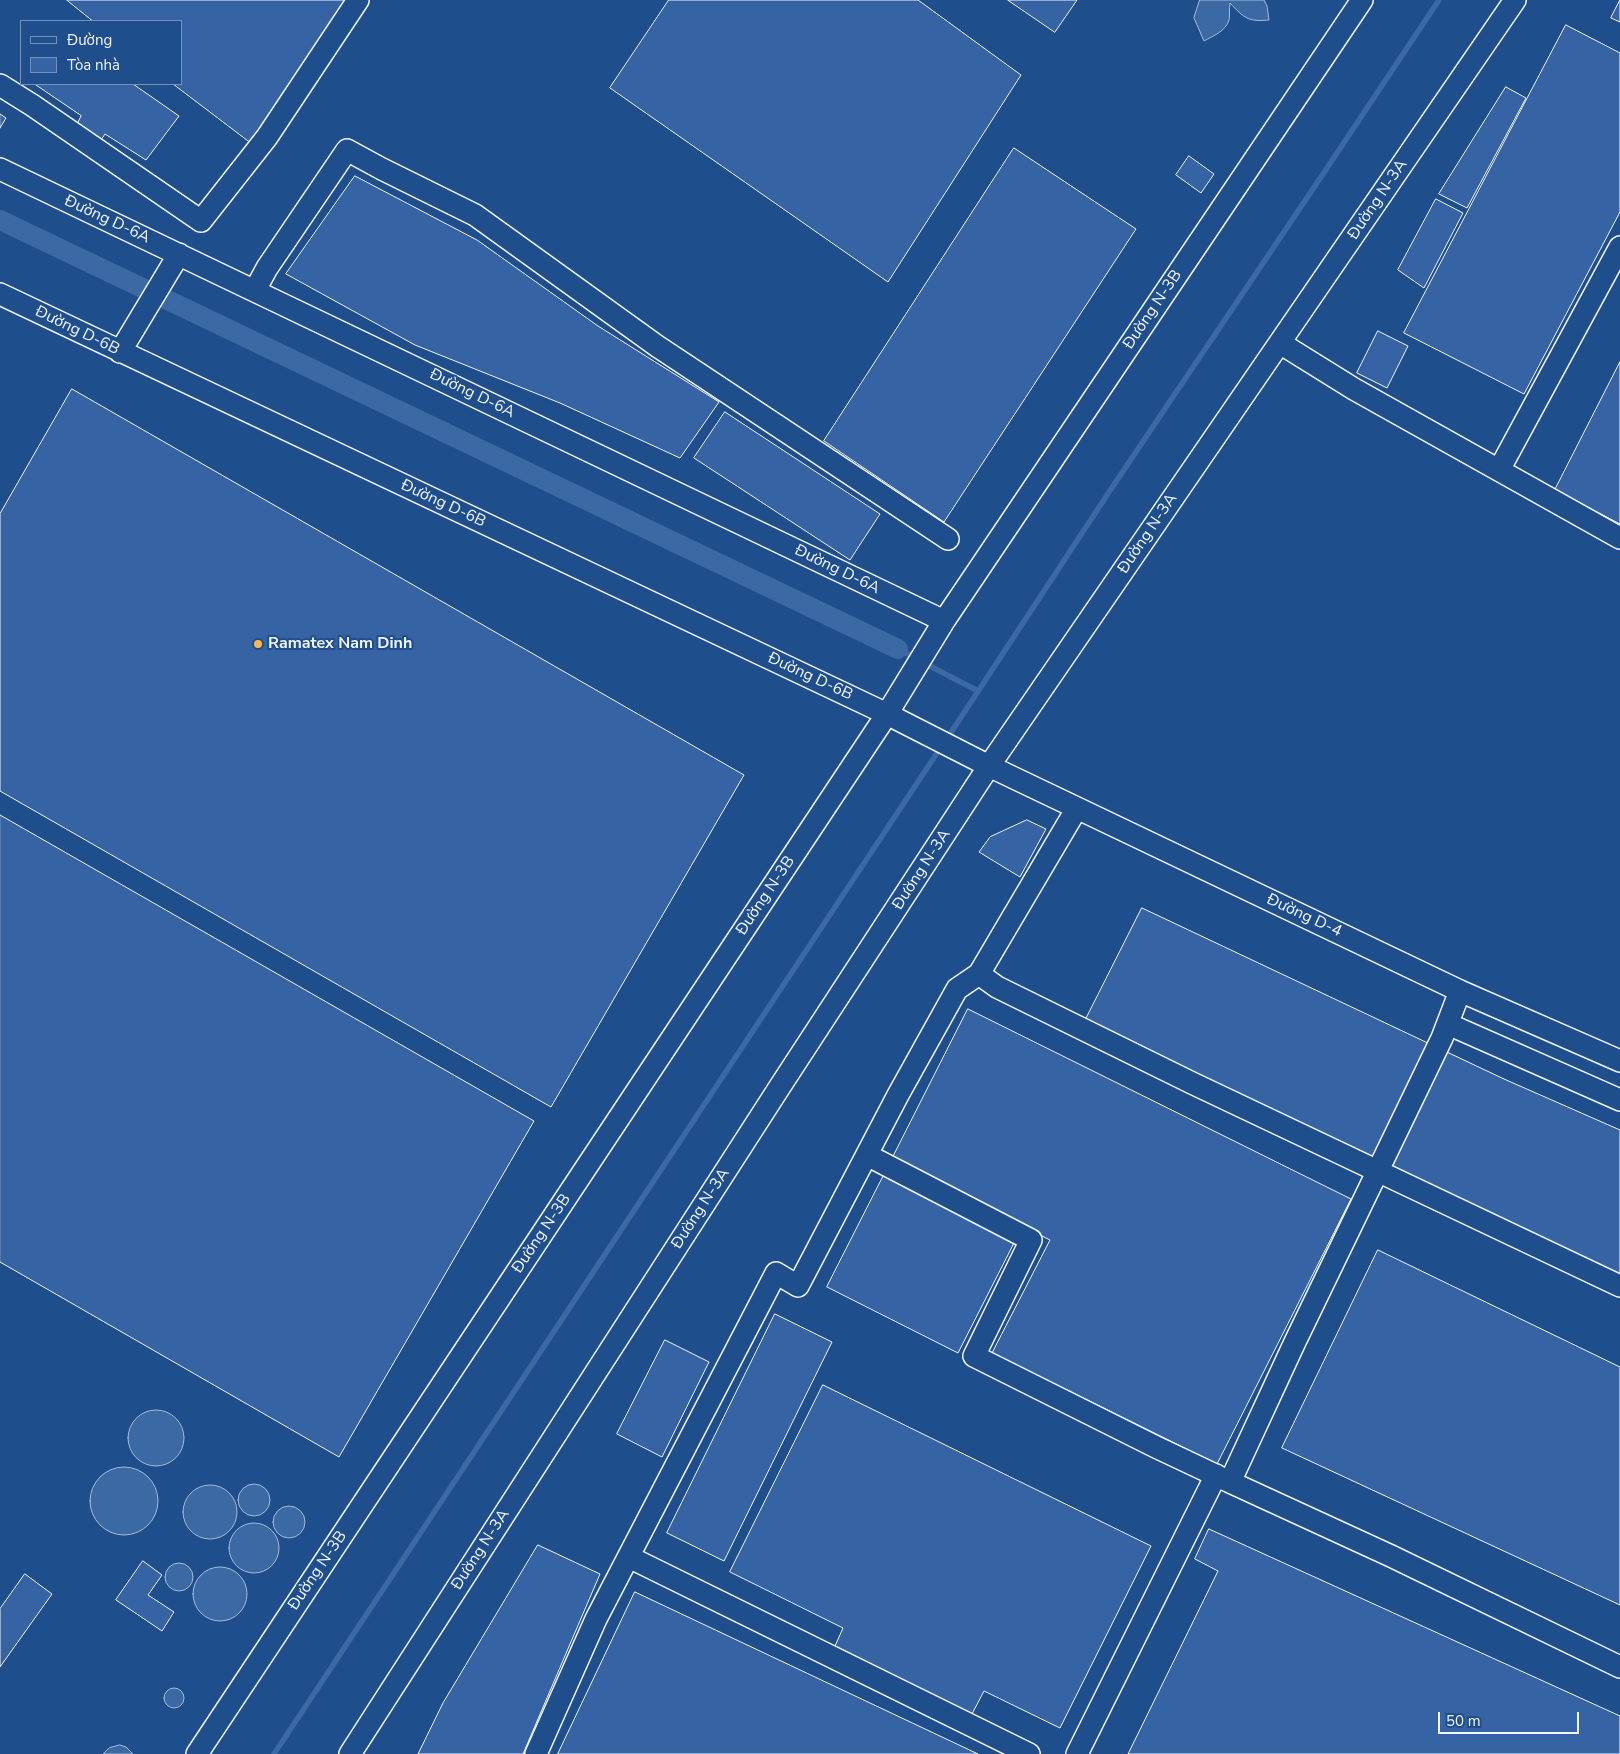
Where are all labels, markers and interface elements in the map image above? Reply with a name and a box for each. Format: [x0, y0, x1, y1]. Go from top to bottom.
legend [20, 20, 182, 85]
text: Đường [67, 30, 112, 50]
text: Tòa nhà [67, 55, 120, 75]
street label: Đường N-3A [1344, 156, 1412, 244]
street label: Đường D-6A [61, 192, 153, 248]
street label: Đường N-3B [1119, 267, 1187, 353]
street label: Đường D-6B [32, 302, 122, 360]
street label: Đường D-6A [426, 365, 518, 423]
street label: Đường D-6B [398, 476, 488, 532]
street label: Đường N-3A [1114, 490, 1182, 578]
street label: Đường D-6A [791, 541, 883, 599]
place label: Ramatex Nam Dinh [268, 634, 412, 654]
marker: Ramatex Nam Dinh [252, 638, 264, 650]
street label: Đường D-6B [765, 649, 855, 705]
street label: Đường N-3A [889, 826, 955, 914]
street label: Đường N-3B [732, 853, 800, 939]
street label: Đường D-4 [1263, 890, 1345, 942]
street label: Đường N-3A [668, 1165, 734, 1253]
street label: Đường N-3B [508, 1191, 576, 1277]
street label: Đường N-3A [448, 1506, 514, 1594]
street label: Đường N-3B [284, 1528, 352, 1614]
scale bar [1440, 1702, 1581, 1734]
text: 50 m [1446, 1711, 1481, 1731]

